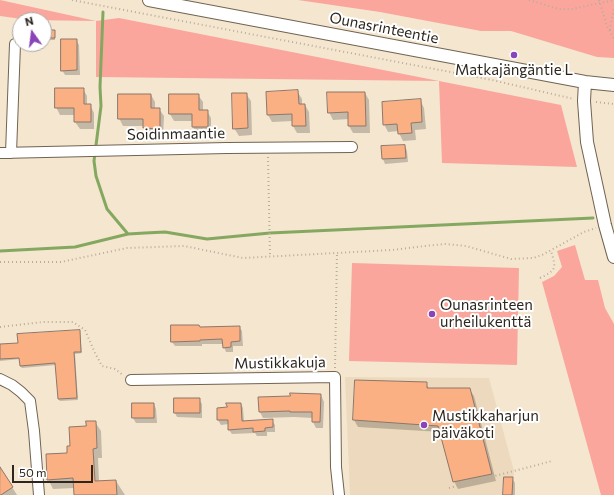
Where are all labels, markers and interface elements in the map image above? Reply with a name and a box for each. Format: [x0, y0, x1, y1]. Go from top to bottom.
street label: Ounasrinteentie [328, 9, 440, 47]
north arrow [12, 12, 52, 52]
text: N [24, 14, 35, 28]
marker: Matkajängäntie L [509, 50, 519, 60]
place label: Matkajängäntie L [455, 61, 573, 79]
street label: Soidinmaantie [127, 124, 225, 144]
place label: Ounasrinteen urheilukenttä [440, 296, 533, 331]
marker: Ounasrinteen urheilukenttä [427, 309, 437, 319]
street label: Mustikkakuja [234, 353, 326, 373]
place label: Mustikkaharjun päiväkoti [432, 407, 539, 442]
marker: Mustikkaharjun päiväkoti [419, 420, 429, 430]
scale bar [14, 457, 95, 483]
text: 50 m [19, 465, 47, 479]

